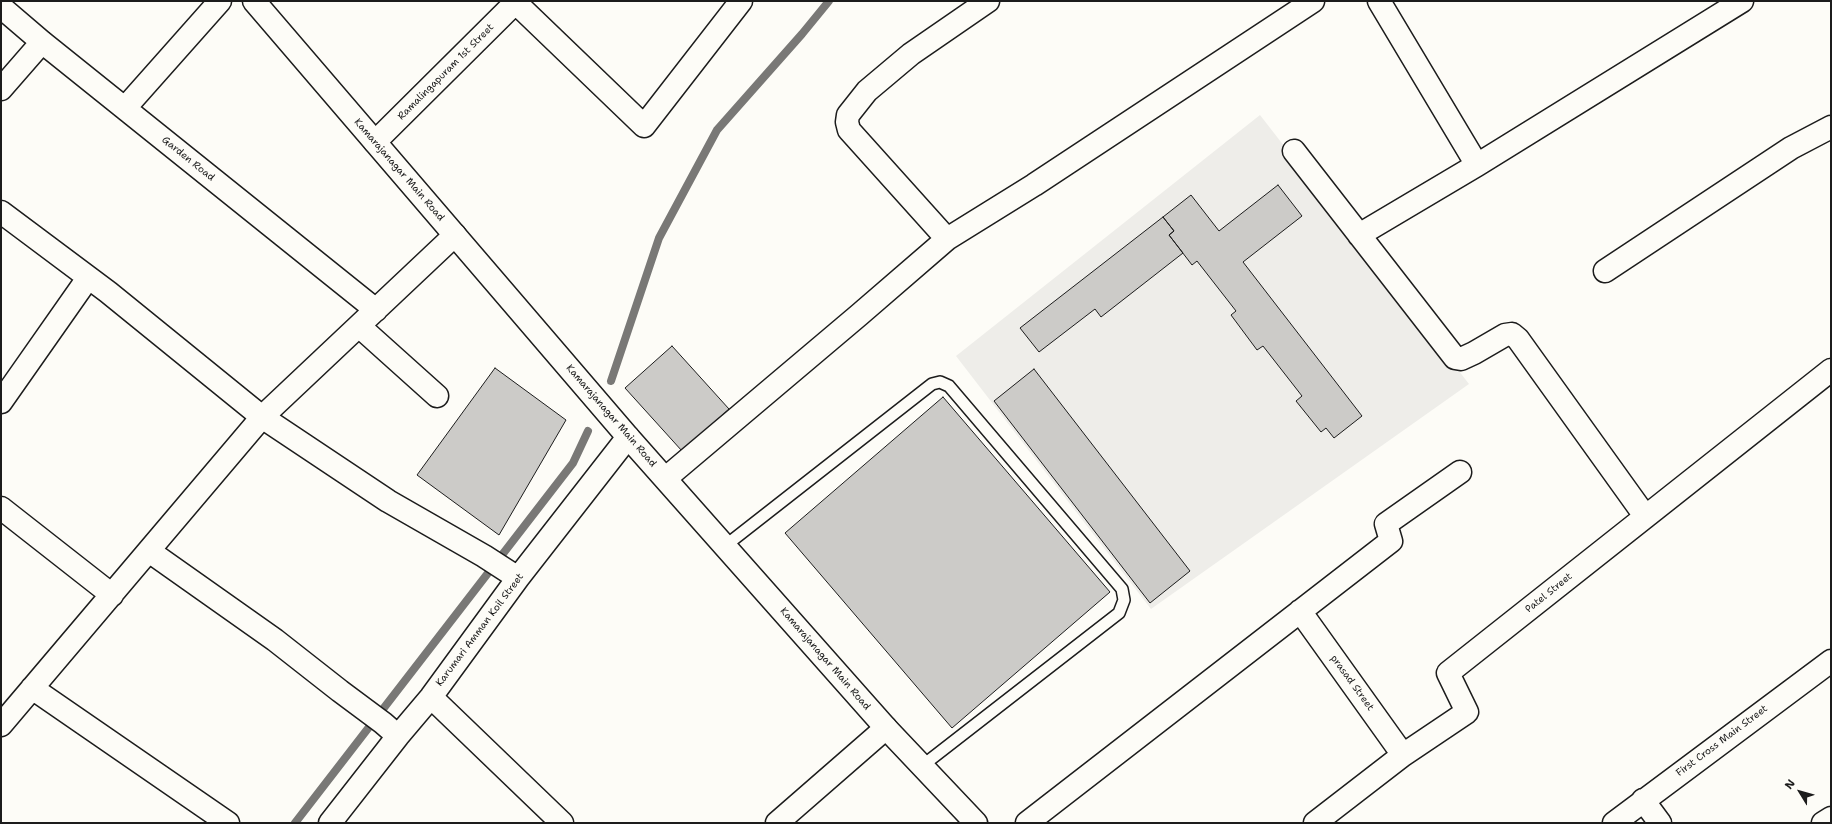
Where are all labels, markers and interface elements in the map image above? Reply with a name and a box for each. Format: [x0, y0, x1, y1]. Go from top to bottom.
street label: Ramalingapuram 1st Street [395, 21, 497, 123]
street label: Kamarajanagar Main Road [351, 116, 447, 224]
street label: Garden Road [159, 134, 217, 184]
street label: Kamarajanagar Main Road [563, 362, 659, 470]
street label: Patel Street [1523, 570, 1575, 616]
street label: Karumari Amman Koil Street [434, 571, 526, 689]
street label: Kamarajanagar Main Road [777, 605, 873, 713]
street label: prasad Street [1328, 653, 1376, 713]
street label: First Cross Main Street [1674, 703, 1770, 779]
north arrow [1780, 772, 1820, 812]
text: N [1781, 776, 1799, 792]

